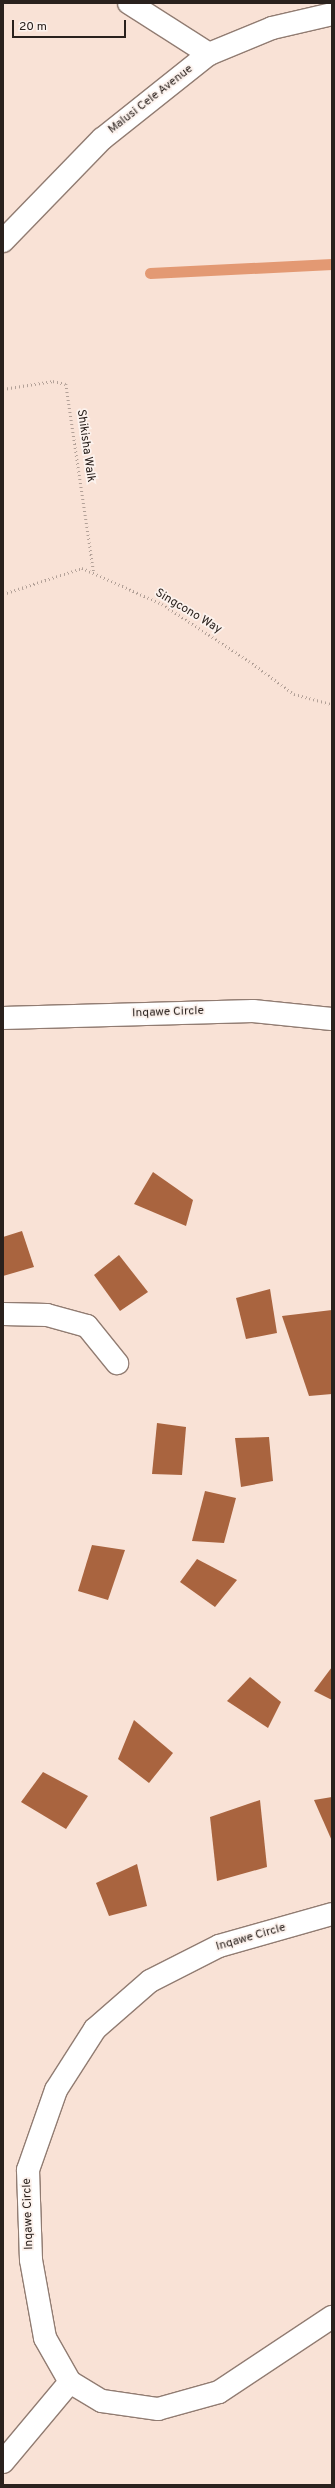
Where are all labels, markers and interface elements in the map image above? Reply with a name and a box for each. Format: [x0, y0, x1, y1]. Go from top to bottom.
scale bar [14, 12, 128, 38]
text: 20 m [19, 19, 47, 35]
street label: Malusi Cele Avenue [106, 62, 196, 138]
street label: Shikisha Walk [73, 409, 97, 483]
street label: Singcono Way [152, 586, 224, 638]
street label: Inqawe Circle [132, 1005, 204, 1021]
street label: Inqawe Circle [214, 1921, 288, 1955]
street label: Inqawe Circle [21, 2178, 37, 2250]

